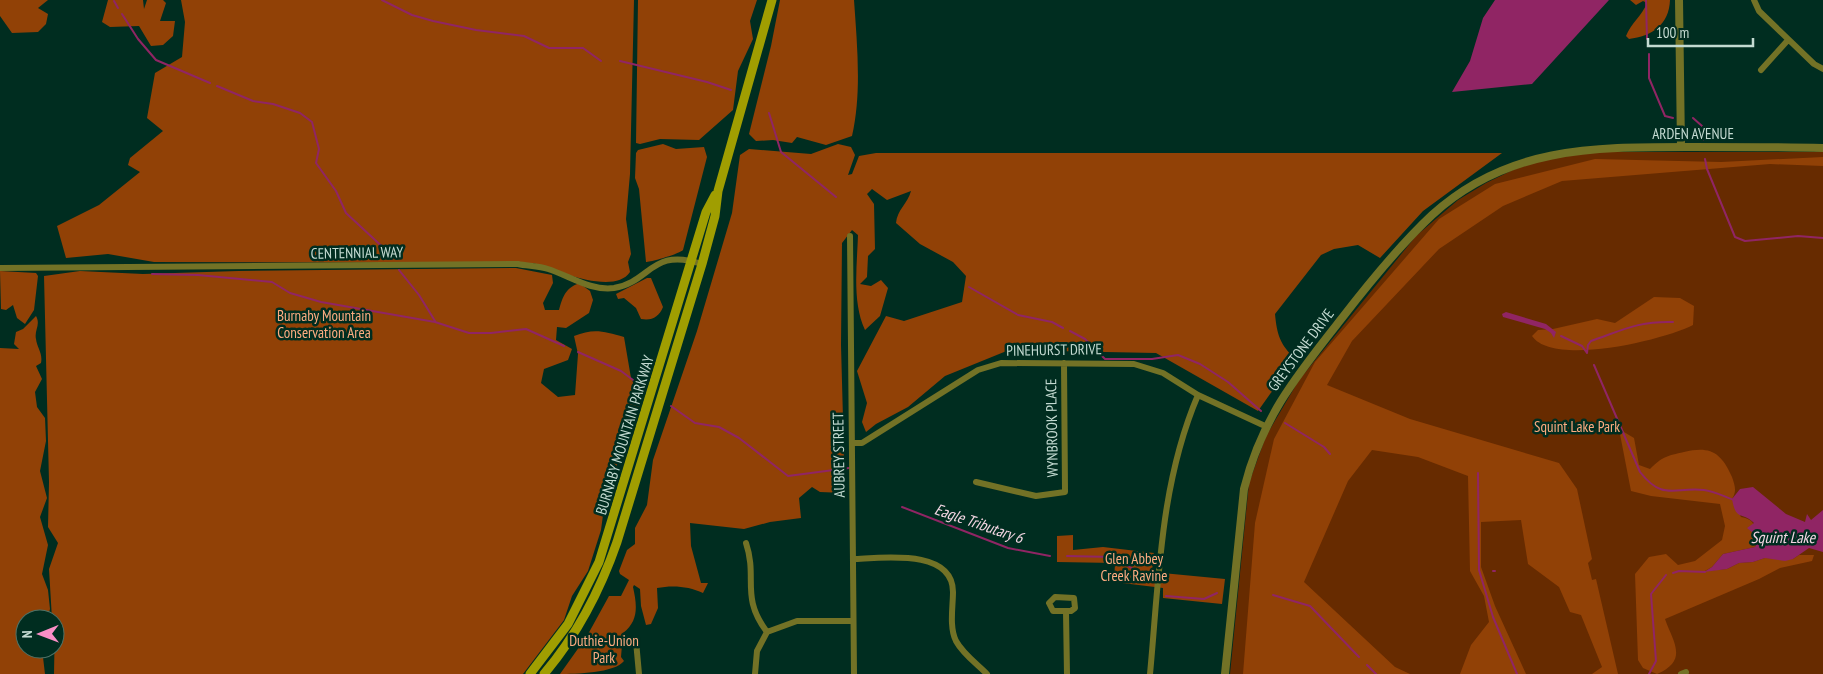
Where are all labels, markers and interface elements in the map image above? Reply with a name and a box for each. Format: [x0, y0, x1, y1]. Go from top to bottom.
scale bar [1648, 15, 1753, 47]
text: 100 m [1656, 23, 1689, 42]
street label: ARDEN AVENUE [1652, 124, 1734, 143]
street label: CENTENNIAL WAY [311, 242, 404, 263]
street label: GREYSTONE DRIVE [1263, 305, 1338, 395]
park label: Burnaby Mountain Conservation Area [277, 306, 371, 342]
street label: PINEHURST DRIVE [1006, 339, 1102, 360]
street label: BURNABY MOUNTAIN PARKWAY [591, 353, 658, 517]
street label: WYNBROOK PLACE [1041, 379, 1062, 477]
street label: AUBREY STREET [828, 412, 849, 498]
park label: Squint Lake Park [1534, 417, 1620, 436]
water label: Eagle Tributary 6 [932, 499, 1028, 548]
water label: Squint Lake [1751, 527, 1817, 547]
park label: Glen Abbey Creek Ravine [1101, 549, 1167, 585]
north arrow [15, 609, 65, 659]
text: N [18, 630, 36, 638]
park label: Duthie-Union Park [569, 631, 639, 667]

